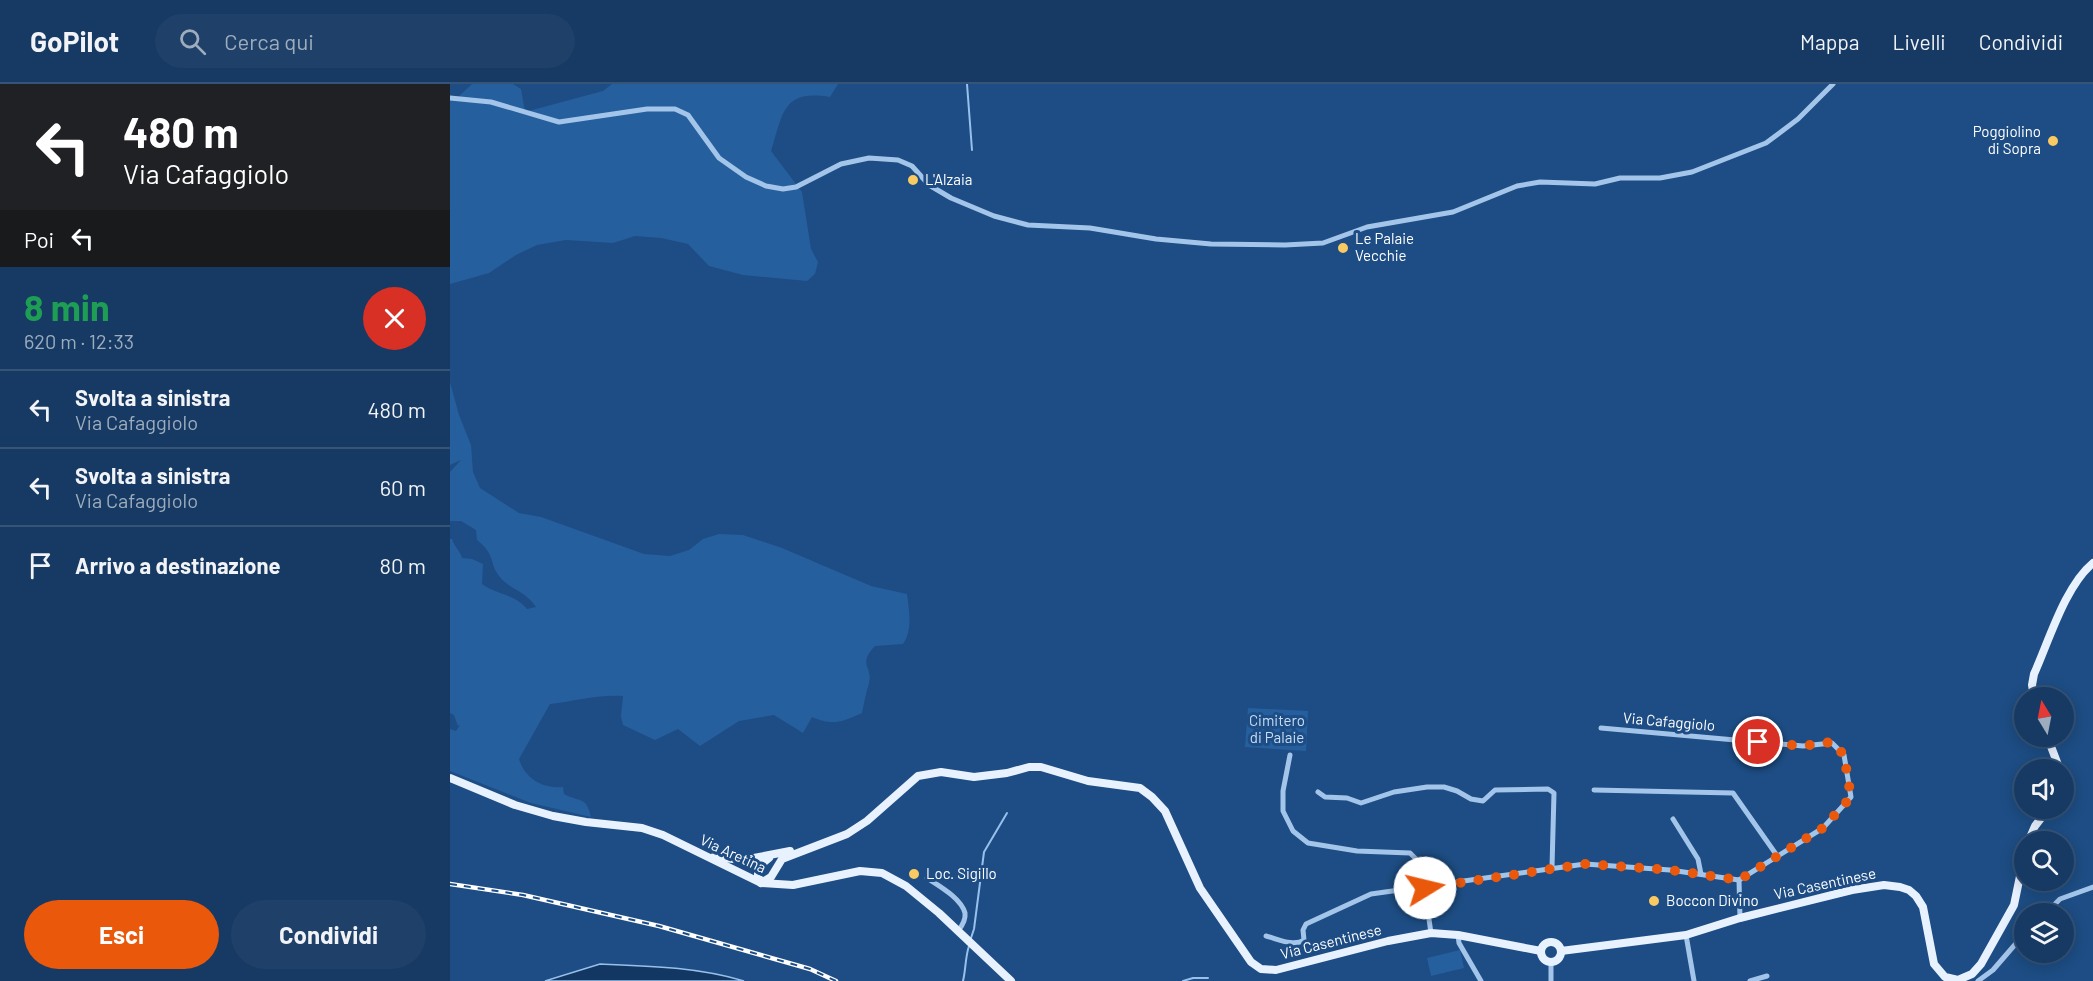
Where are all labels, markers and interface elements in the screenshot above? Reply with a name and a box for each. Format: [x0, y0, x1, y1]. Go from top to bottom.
search box [155, 14, 575, 68]
text: GoPilot [30, 24, 119, 58]
icon: search [176, 25, 209, 58]
text: Cerca qui [224, 28, 314, 54]
text: Mappa [1800, 29, 1860, 54]
text: Livelli [1893, 29, 1946, 54]
text: Condividi [1979, 29, 2063, 54]
text: 480 m [123, 106, 239, 156]
icon: left [24, 108, 102, 186]
place label: Poggiolino di Sopra [1973, 122, 2041, 157]
marker: Poggiolino di Sopra [2046, 134, 2060, 148]
text: Via Cafaggiolo [123, 157, 289, 189]
place label: L'Alzaia [925, 170, 972, 188]
marker: L'Alzaia [906, 173, 920, 187]
icon: left [66, 222, 99, 255]
text: Poi [24, 226, 54, 252]
place label: Le Palaie Vecchie [1355, 229, 1414, 264]
marker: Le Palaie Vecchie [1336, 241, 1350, 255]
text: 8 min [24, 285, 110, 328]
button: close [363, 287, 426, 350]
text: 620 m · 12:33 [24, 329, 134, 353]
text: Svolta a sinistra [75, 384, 230, 410]
icon: left [24, 393, 57, 426]
text: 480 m [367, 396, 426, 422]
text: Via Cafaggiolo [75, 410, 198, 434]
text: Svolta a sinistra [75, 462, 230, 488]
icon: left [24, 471, 57, 504]
text: 60 m [380, 474, 426, 500]
text: Via Cafaggiolo [75, 488, 198, 512]
icon: arrive [24, 549, 57, 582]
text: Arrivo a destinazione [75, 552, 281, 578]
text: 80 m [380, 552, 426, 578]
north arrow [2014, 687, 2074, 747]
map controls [2014, 687, 2074, 963]
street label: Via Cafaggiolo [1622, 708, 1716, 734]
park label: Cimitero di Palaie [1249, 711, 1305, 746]
pin [1732, 716, 1783, 767]
icon: arrive [1741, 725, 1774, 758]
button: sound [2014, 759, 2074, 819]
street label: Via Aretina [698, 830, 769, 876]
button: search [2014, 831, 2074, 891]
position arrow [1393, 856, 1457, 920]
street label: Via Casentinese [1772, 863, 1877, 903]
place label: Loc. Sigillo [926, 864, 997, 882]
marker: Loc. Sigillo [907, 867, 921, 881]
place label: Boccon Divino [1666, 891, 1759, 909]
marker: Boccon Divino [1647, 894, 1661, 908]
button: Esci [24, 900, 219, 969]
button: Condividi [231, 900, 426, 969]
button: layers [2014, 903, 2074, 963]
street label: Via Casentinese [1278, 920, 1383, 962]

